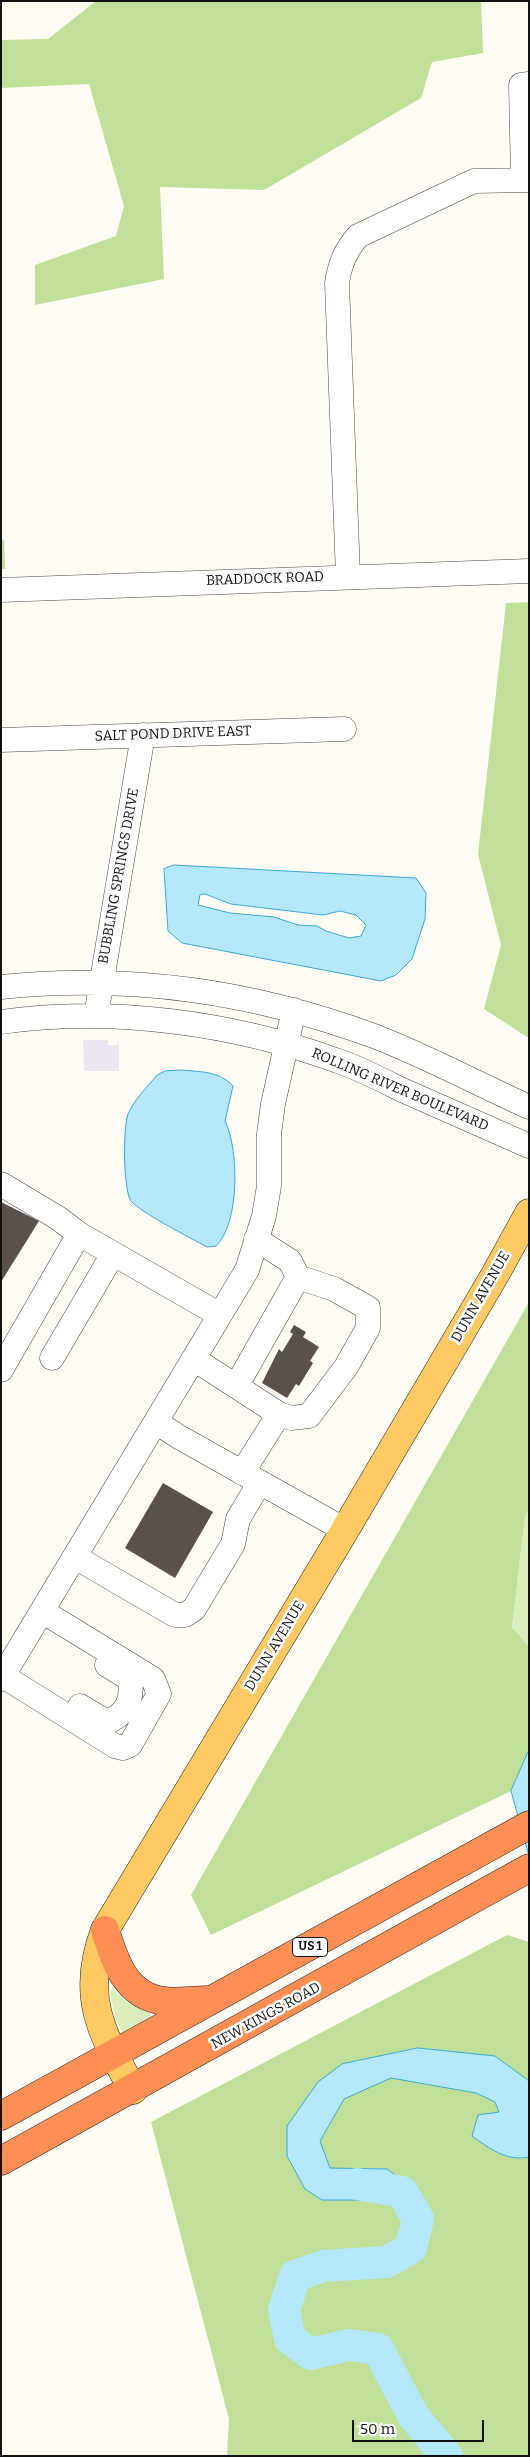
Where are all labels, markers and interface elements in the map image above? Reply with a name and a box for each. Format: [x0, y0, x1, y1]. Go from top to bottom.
street label: BRADDOCK ROAD [206, 569, 324, 589]
street label: SALT POND DRIVE EAST [94, 723, 252, 745]
street label: BUBBLING SPRINGS DRIVE [95, 787, 143, 965]
street label: ROLLING RIVER BOULEVARD [309, 1045, 491, 1135]
street label: DUNN AVENUE [448, 1249, 514, 1345]
street label: DUNN AVENUE [241, 1598, 309, 1694]
road number: US 1 [292, 1938, 328, 1956]
street label: NEW KINGS ROAD [209, 1979, 323, 2053]
scale bar [355, 2410, 488, 2442]
text: 50 m [360, 2420, 395, 2438]

